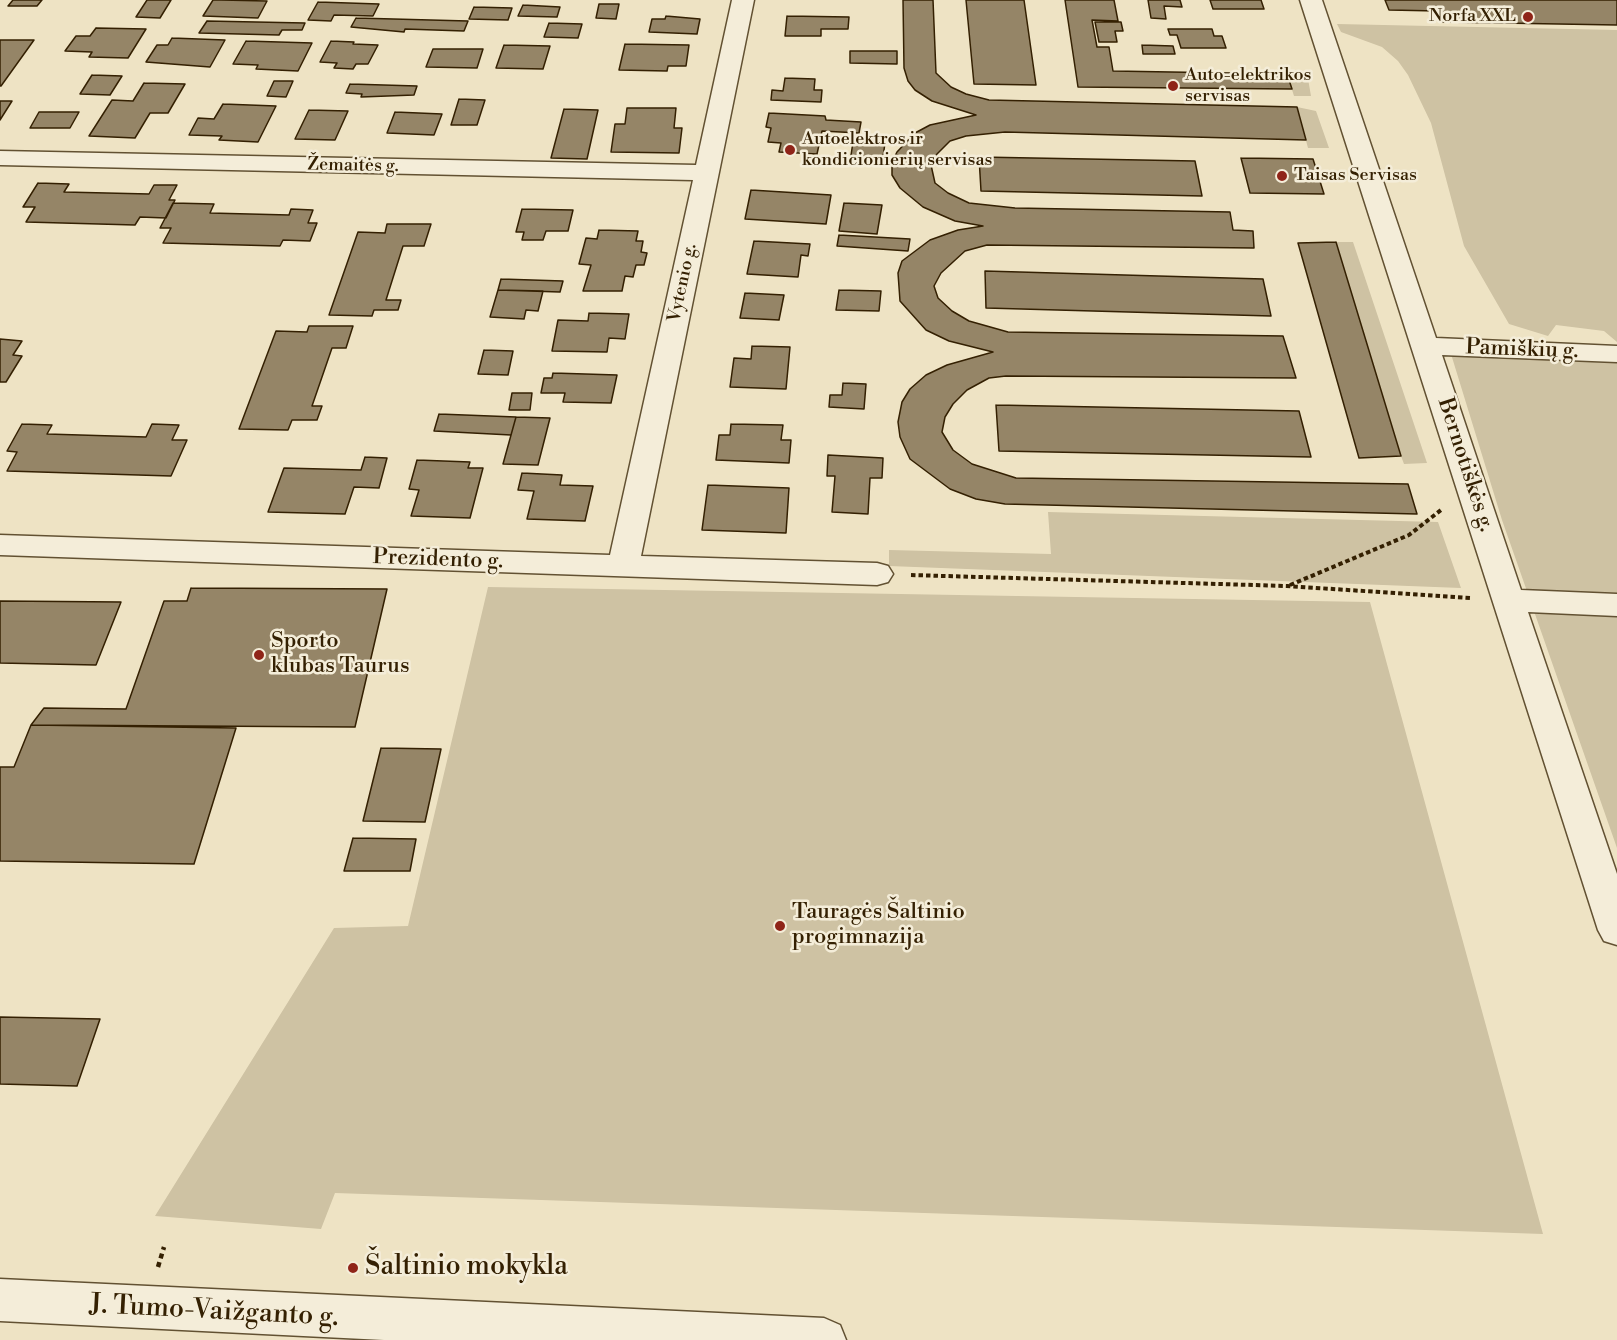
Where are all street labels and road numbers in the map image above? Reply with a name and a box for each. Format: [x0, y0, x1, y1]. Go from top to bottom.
street label: Žemaitės g. [307, 154, 399, 178]
street label: Vytenio g. [664, 242, 702, 324]
street label: Pamiškių g. [1465, 335, 1579, 365]
street label: Bernotiškės g. [1431, 395, 1499, 535]
street label: Prezidento g. [372, 545, 504, 575]
street label: J. Tumo-Vaižganto g. [89, 1289, 339, 1335]

